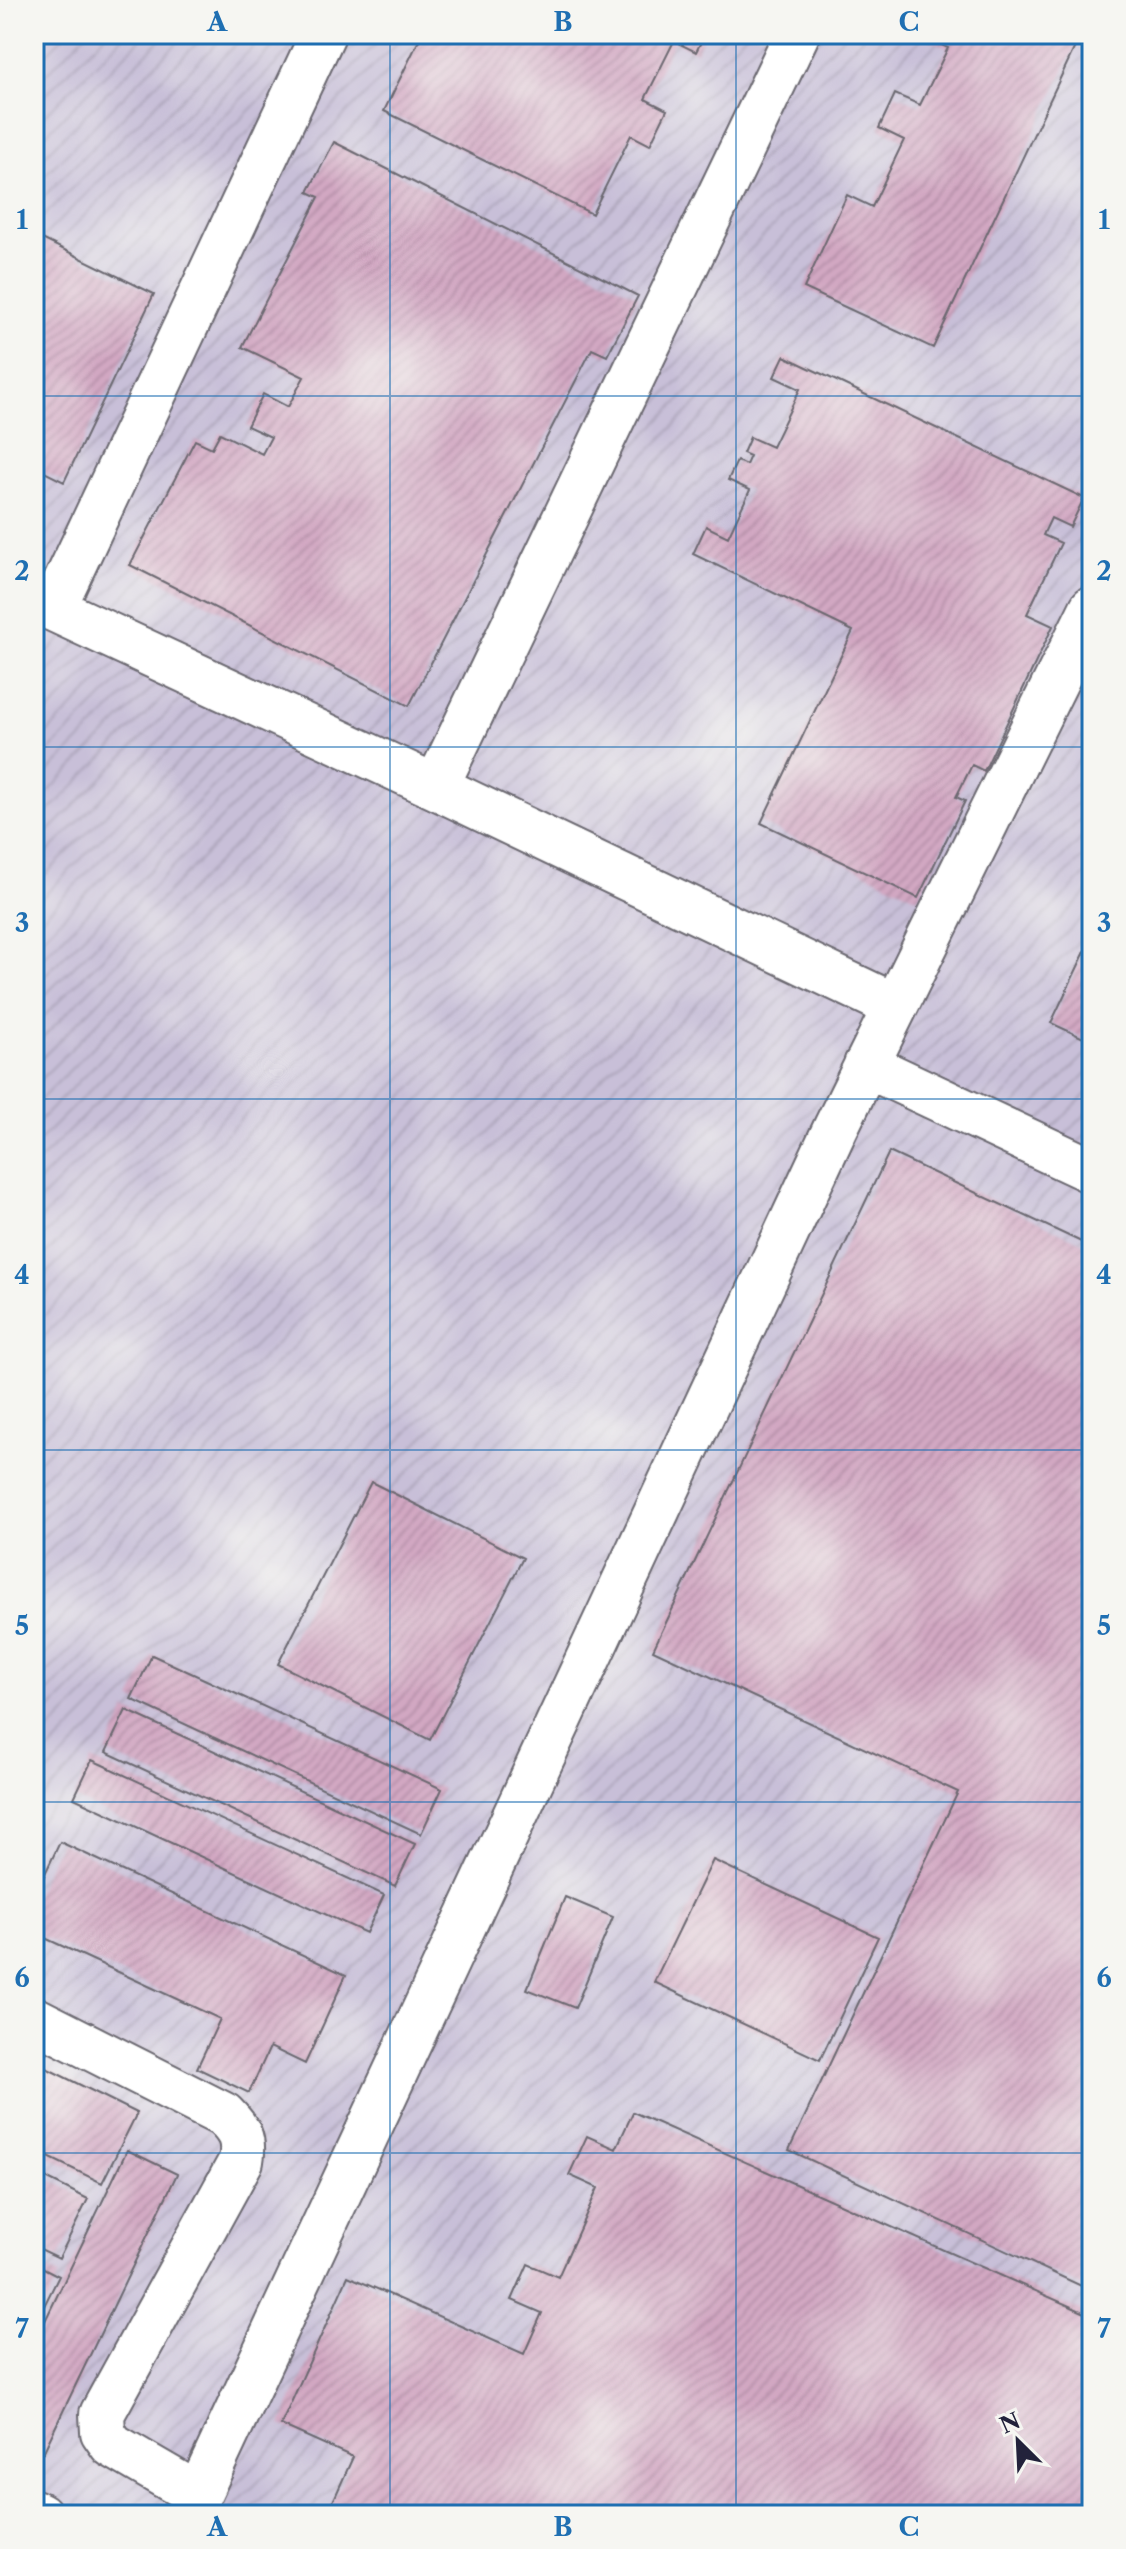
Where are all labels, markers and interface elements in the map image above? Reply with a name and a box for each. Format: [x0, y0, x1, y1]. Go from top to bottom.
text: A [206, 6, 228, 38]
text: B [553, 6, 573, 38]
text: C [899, 6, 919, 38]
text: 1 [16, 204, 28, 236]
text: 1 [1098, 204, 1110, 236]
text: 2 [14, 555, 30, 587]
text: 2 [1096, 555, 1112, 587]
text: 3 [15, 907, 29, 939]
text: 3 [1097, 907, 1111, 939]
text: 4 [14, 1259, 30, 1291]
text: 4 [1096, 1259, 1112, 1291]
text: 5 [15, 1610, 29, 1642]
text: 5 [1097, 1610, 1111, 1642]
text: 6 [14, 1962, 30, 1994]
text: 6 [1096, 1962, 1112, 1994]
text: 7 [15, 2313, 29, 2345]
text: 7 [1097, 2313, 1111, 2345]
north arrow [978, 2401, 1058, 2481]
text: N [996, 2407, 1024, 2439]
text: A [206, 2511, 228, 2543]
text: B [553, 2511, 573, 2543]
text: C [899, 2511, 919, 2543]

